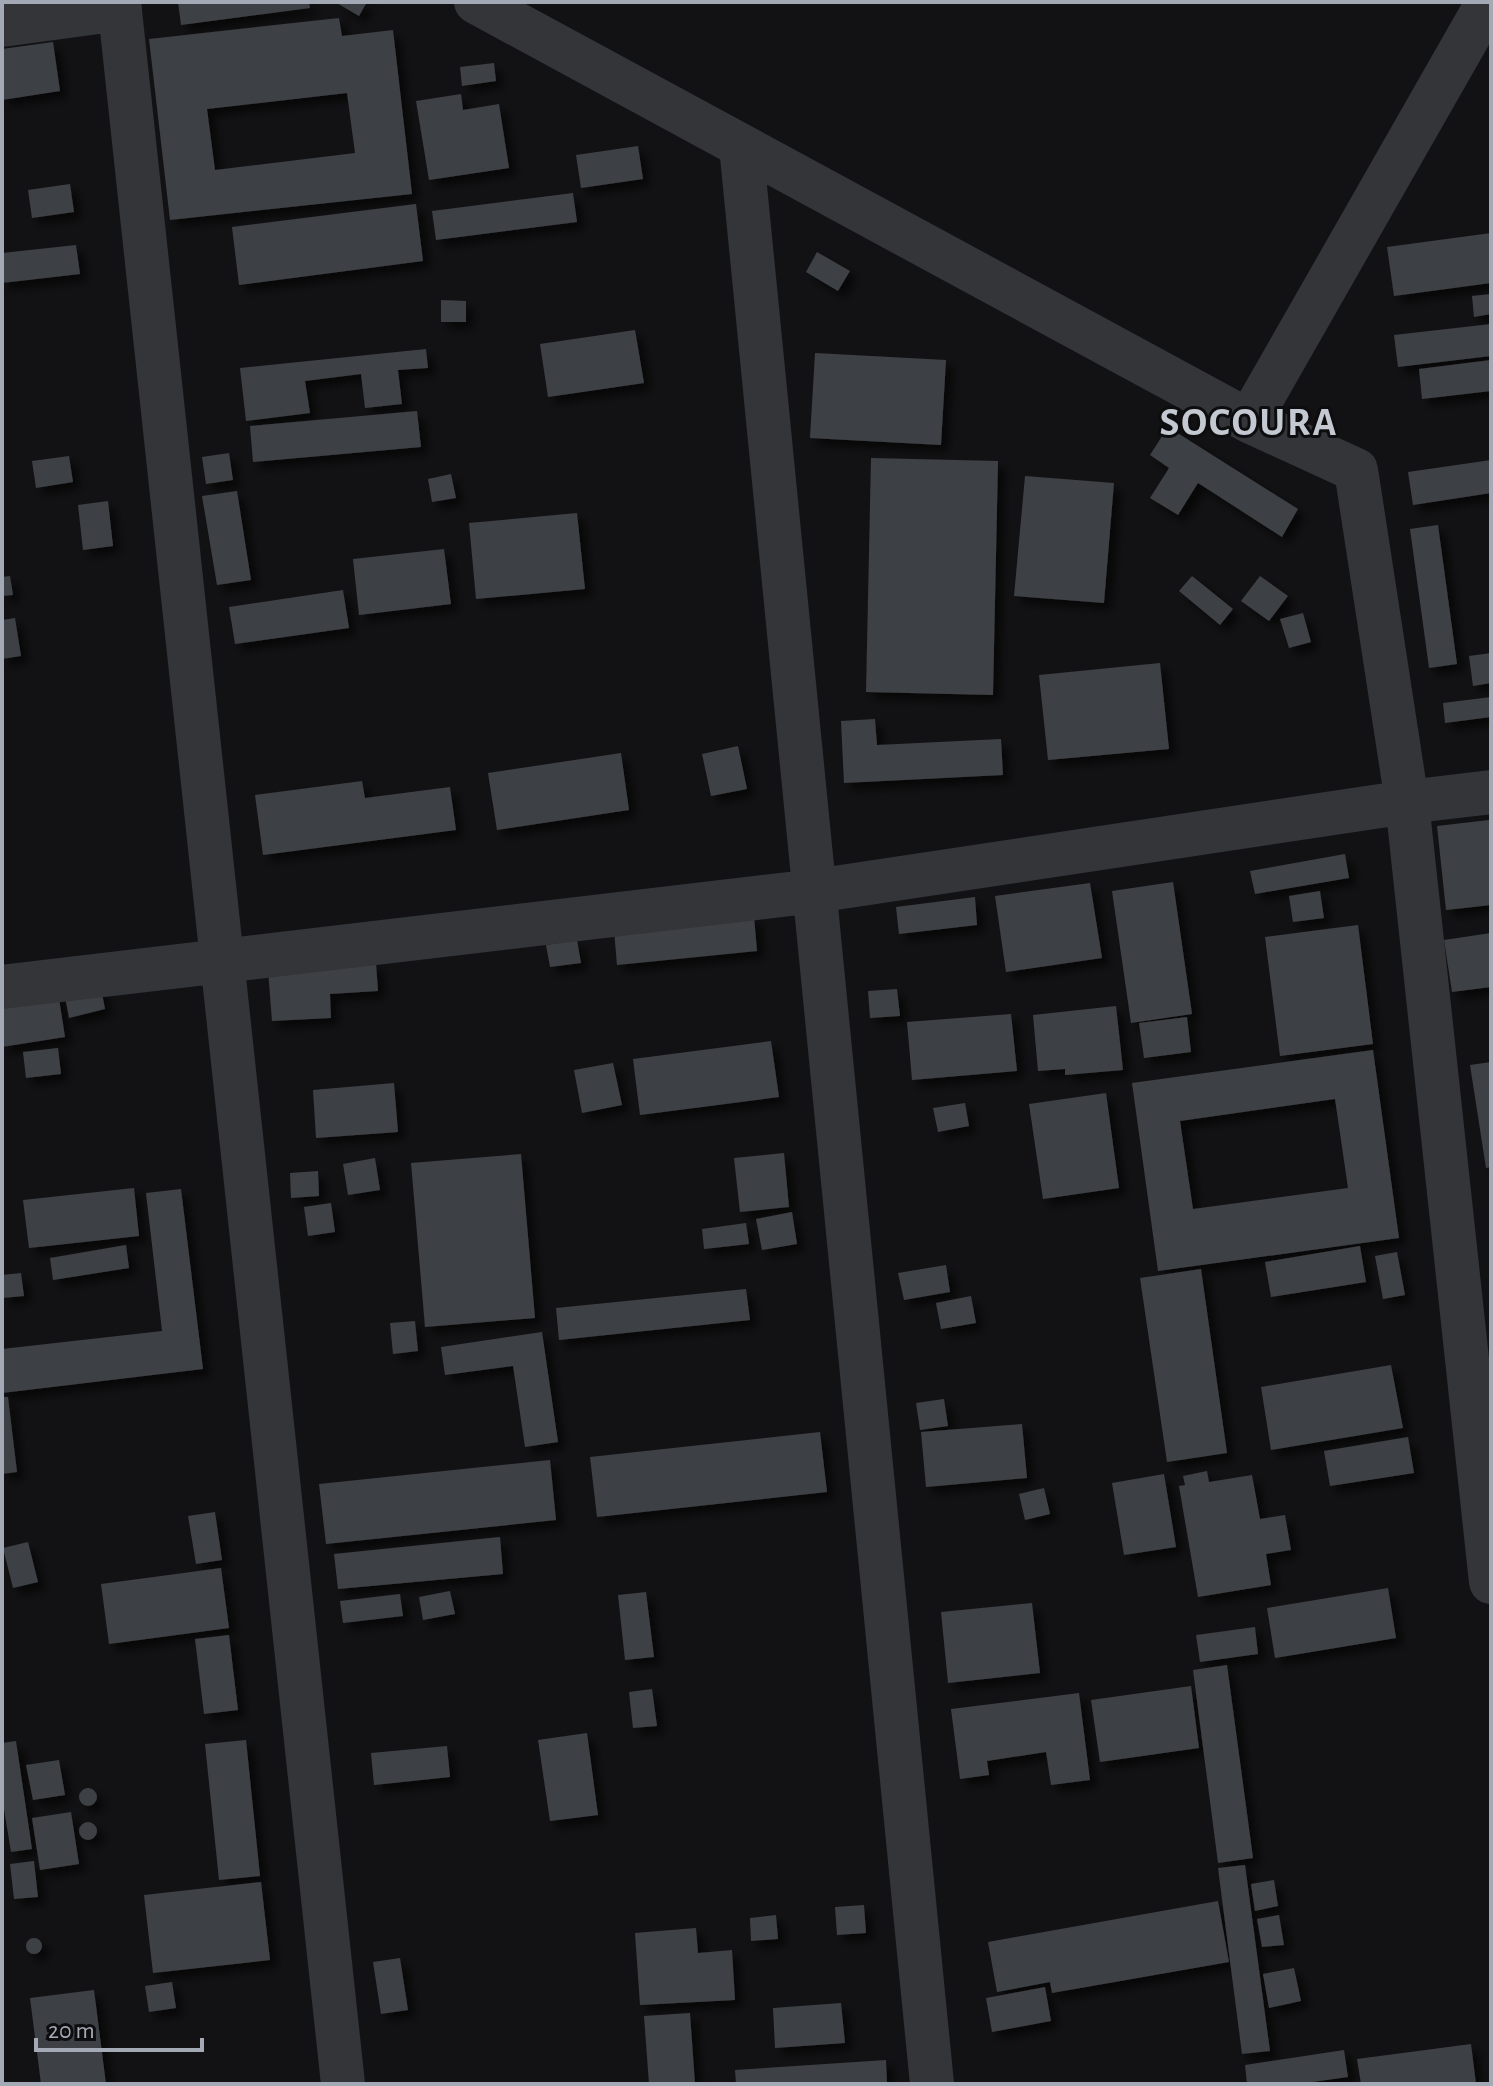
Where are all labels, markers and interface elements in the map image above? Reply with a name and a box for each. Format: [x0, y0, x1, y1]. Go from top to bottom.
district label: SOCOURA [1159, 403, 1339, 443]
scale bar [36, 2002, 202, 2052]
text: 20 m [48, 2019, 95, 2043]

